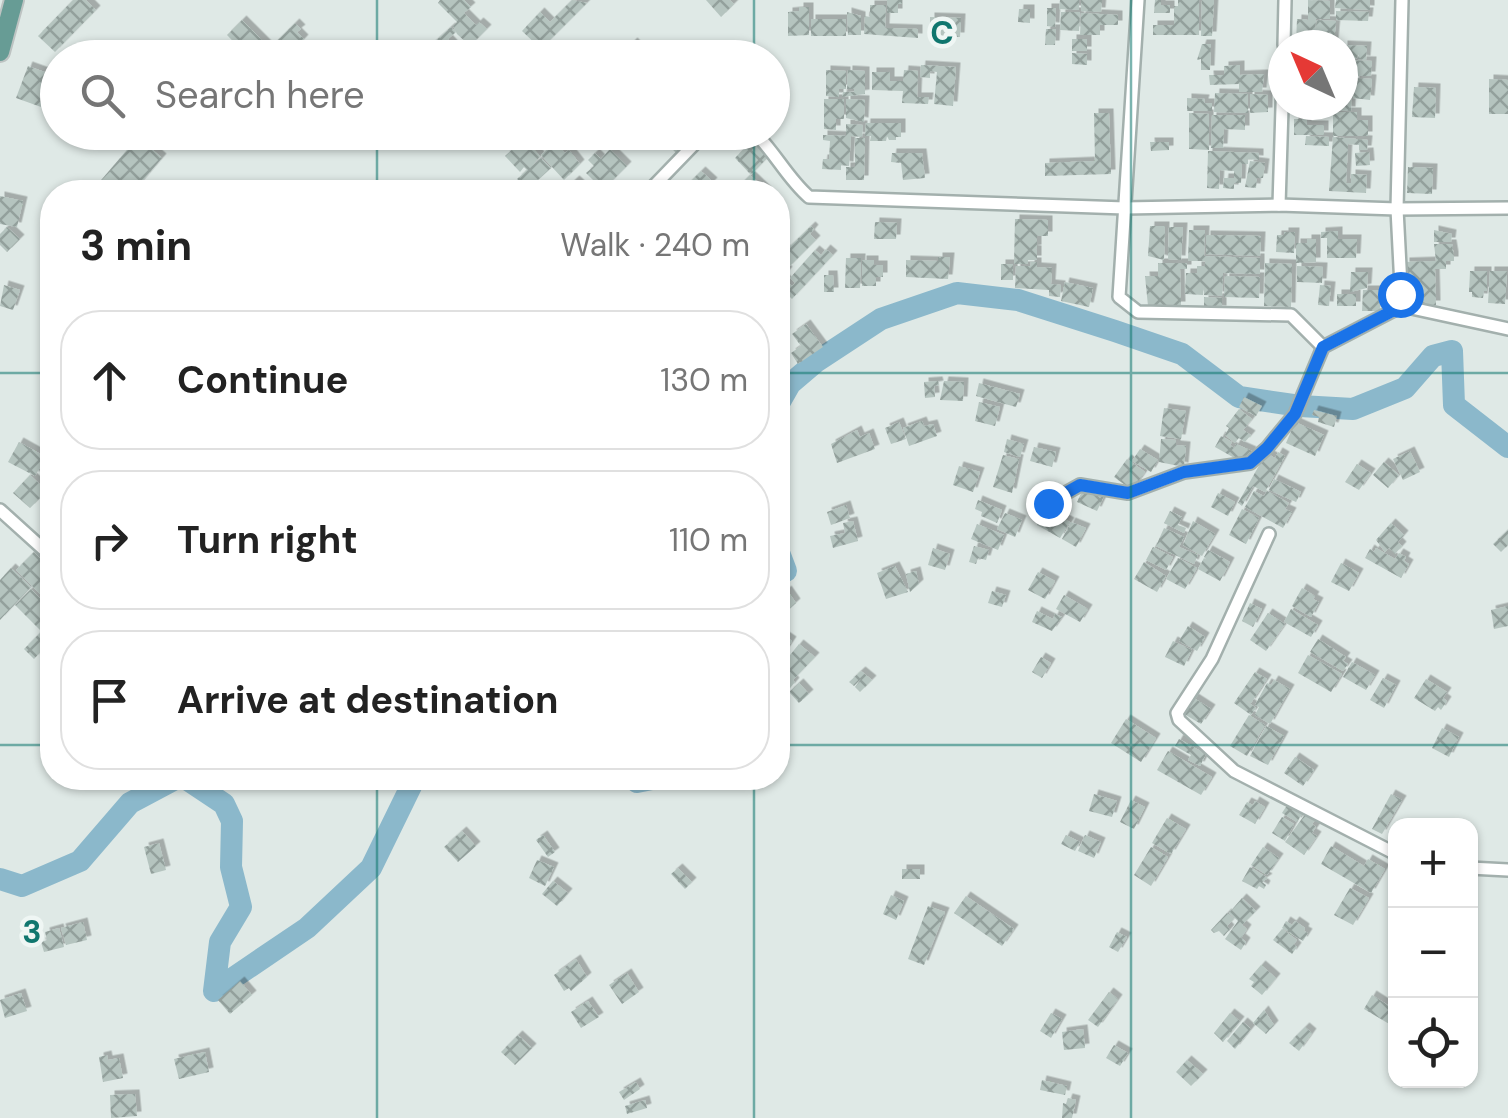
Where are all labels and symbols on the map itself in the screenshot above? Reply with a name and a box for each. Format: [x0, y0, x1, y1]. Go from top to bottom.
text: C [930, 12, 954, 54]
north arrow [1268, 30, 1358, 120]
route start [1378, 272, 1424, 318]
route end [1026, 481, 1072, 527]
text: 3 [22, 911, 42, 953]

